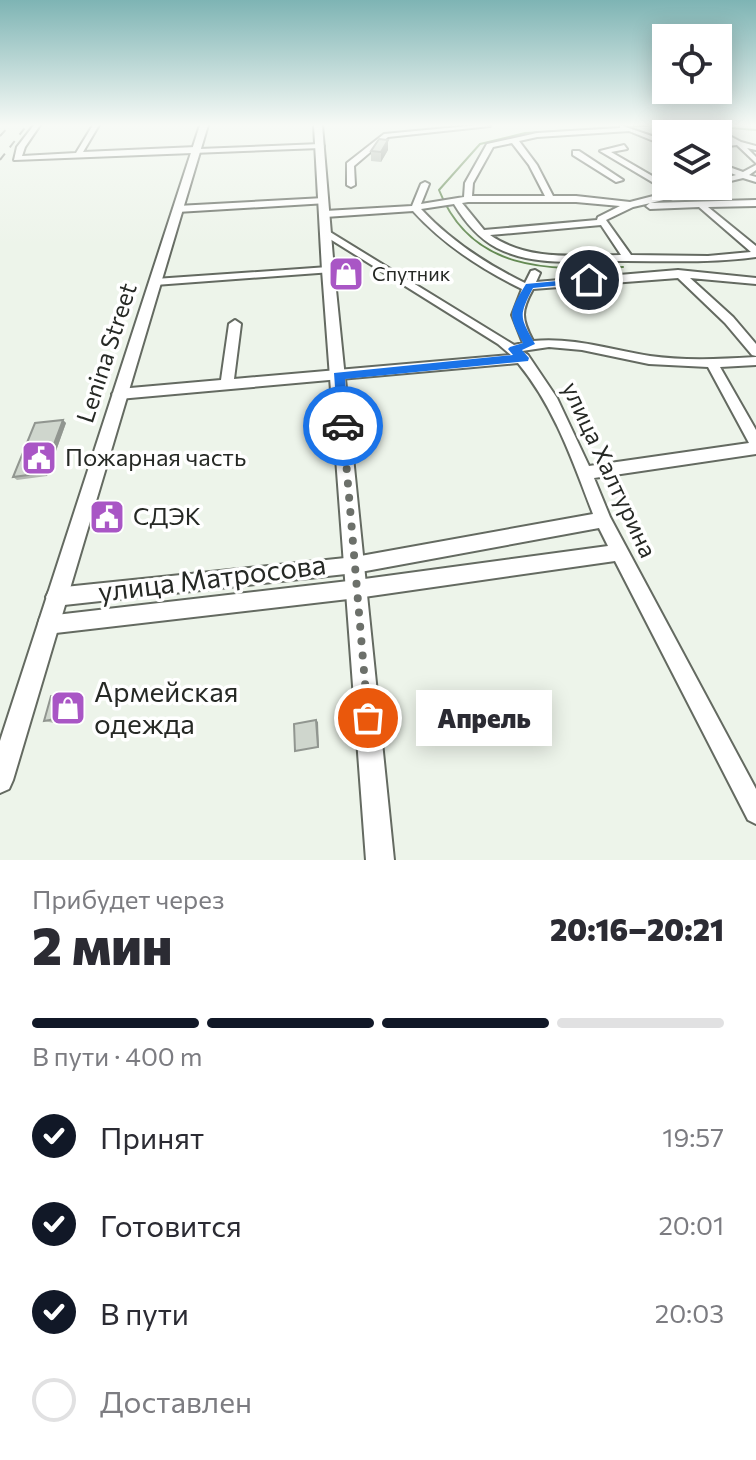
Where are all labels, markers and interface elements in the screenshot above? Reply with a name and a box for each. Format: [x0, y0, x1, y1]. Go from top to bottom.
map controls [652, 24, 732, 200]
button: locate [652, 24, 732, 104]
button: layers [652, 120, 732, 200]
pin [555, 246, 623, 314]
shop icon: Спутник [327, 255, 365, 293]
icon: home [567, 258, 611, 302]
place label: Спутник [372, 261, 451, 285]
street label: Lenina Street [69, 279, 142, 426]
street label: улица Халтурина [557, 377, 664, 562]
courier [303, 386, 383, 466]
icon: car [321, 404, 365, 448]
public building icon: Пожарная часть [20, 439, 58, 477]
place label: Пожарная часть [65, 442, 246, 471]
public building icon: СДЭК [88, 498, 126, 536]
place label: СДЭК [133, 501, 201, 530]
street label: улица Матросова [96, 546, 328, 608]
place label: Армейская одежда [94, 674, 238, 740]
pin [334, 684, 402, 752]
shop icon: Армейская одежда [49, 689, 87, 727]
callout: Апрель [416, 690, 552, 746]
icon: bag [346, 696, 390, 740]
text: Апрель [437, 702, 531, 733]
text: Прибудет через [32, 883, 225, 914]
text: 20:16–20:21 [550, 910, 724, 947]
text: 2 мин [32, 912, 172, 976]
text: В пути · 400 m [32, 1040, 202, 1071]
icon: check [32, 1114, 76, 1158]
text: Принят [100, 1118, 204, 1155]
text: 19:57 [662, 1121, 724, 1152]
icon: check [32, 1202, 76, 1246]
text: Готовится [100, 1206, 242, 1243]
text: 20:01 [658, 1209, 724, 1240]
icon: check [32, 1290, 76, 1334]
text: В пути [100, 1294, 189, 1331]
text: 20:03 [655, 1297, 724, 1328]
text: Доставлен [100, 1382, 252, 1419]

